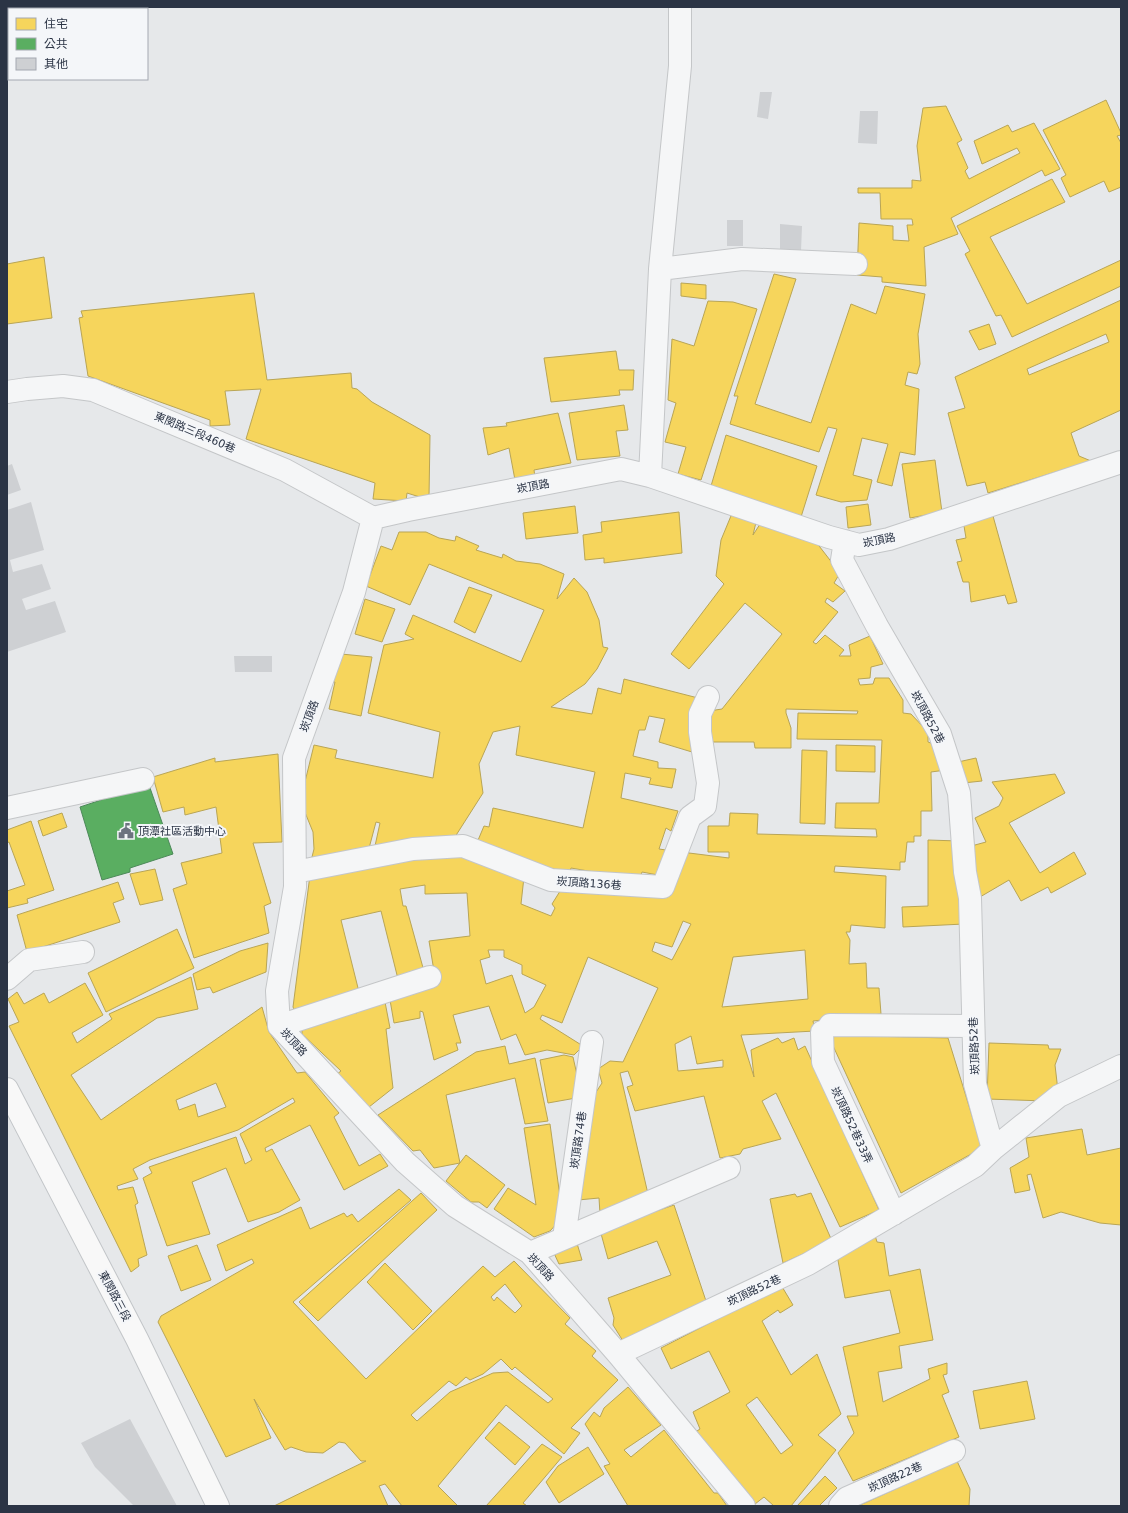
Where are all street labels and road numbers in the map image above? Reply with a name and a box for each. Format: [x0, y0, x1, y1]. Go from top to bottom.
street label: 東閔路三段460巷 [152, 409, 237, 455]
street label: 崁頂路 [516, 477, 551, 496]
street label: 崁頂路 [862, 531, 897, 550]
street label: 崁頂路52巷 [908, 689, 947, 746]
street label: 崁頂路 [298, 698, 321, 734]
street label: 崁頂路136巷 [556, 875, 622, 892]
street label: 崁頂路52巷 [967, 1017, 982, 1075]
street label: 崁頂路 [278, 1026, 310, 1059]
street label: 崁頂路52巷33弄 [828, 1085, 875, 1166]
street label: 崁頂路74巷 [568, 1110, 589, 1170]
street label: 崁頂路 [525, 1251, 557, 1284]
street label: 東閔路三段 [96, 1269, 133, 1324]
street label: 崁頂路52巷 [725, 1272, 783, 1309]
street label: 崁頂路22巷 [866, 1460, 924, 1495]

